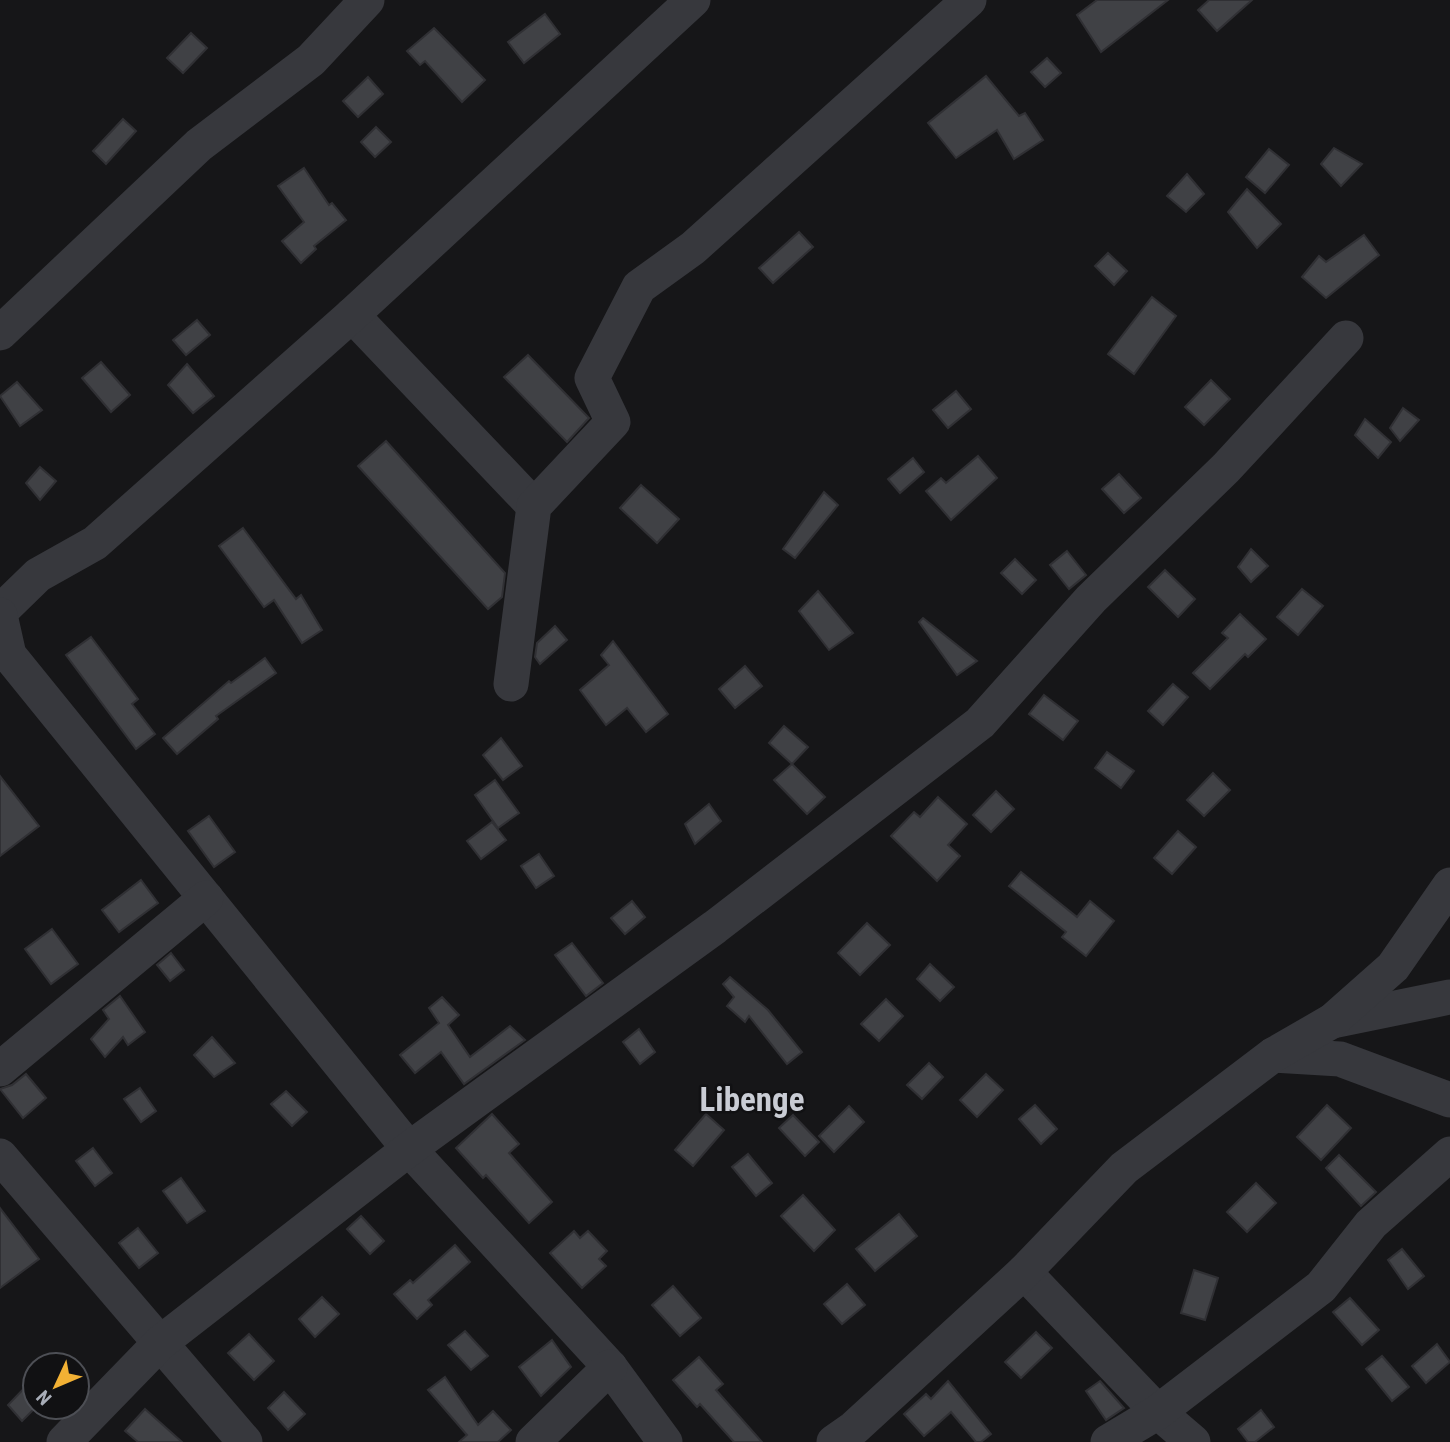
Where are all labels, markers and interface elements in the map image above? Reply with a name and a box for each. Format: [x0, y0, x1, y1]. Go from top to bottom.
district label: Libenge [700, 1080, 804, 1119]
north arrow [21, 1351, 91, 1421]
text: N [32, 1385, 56, 1410]

